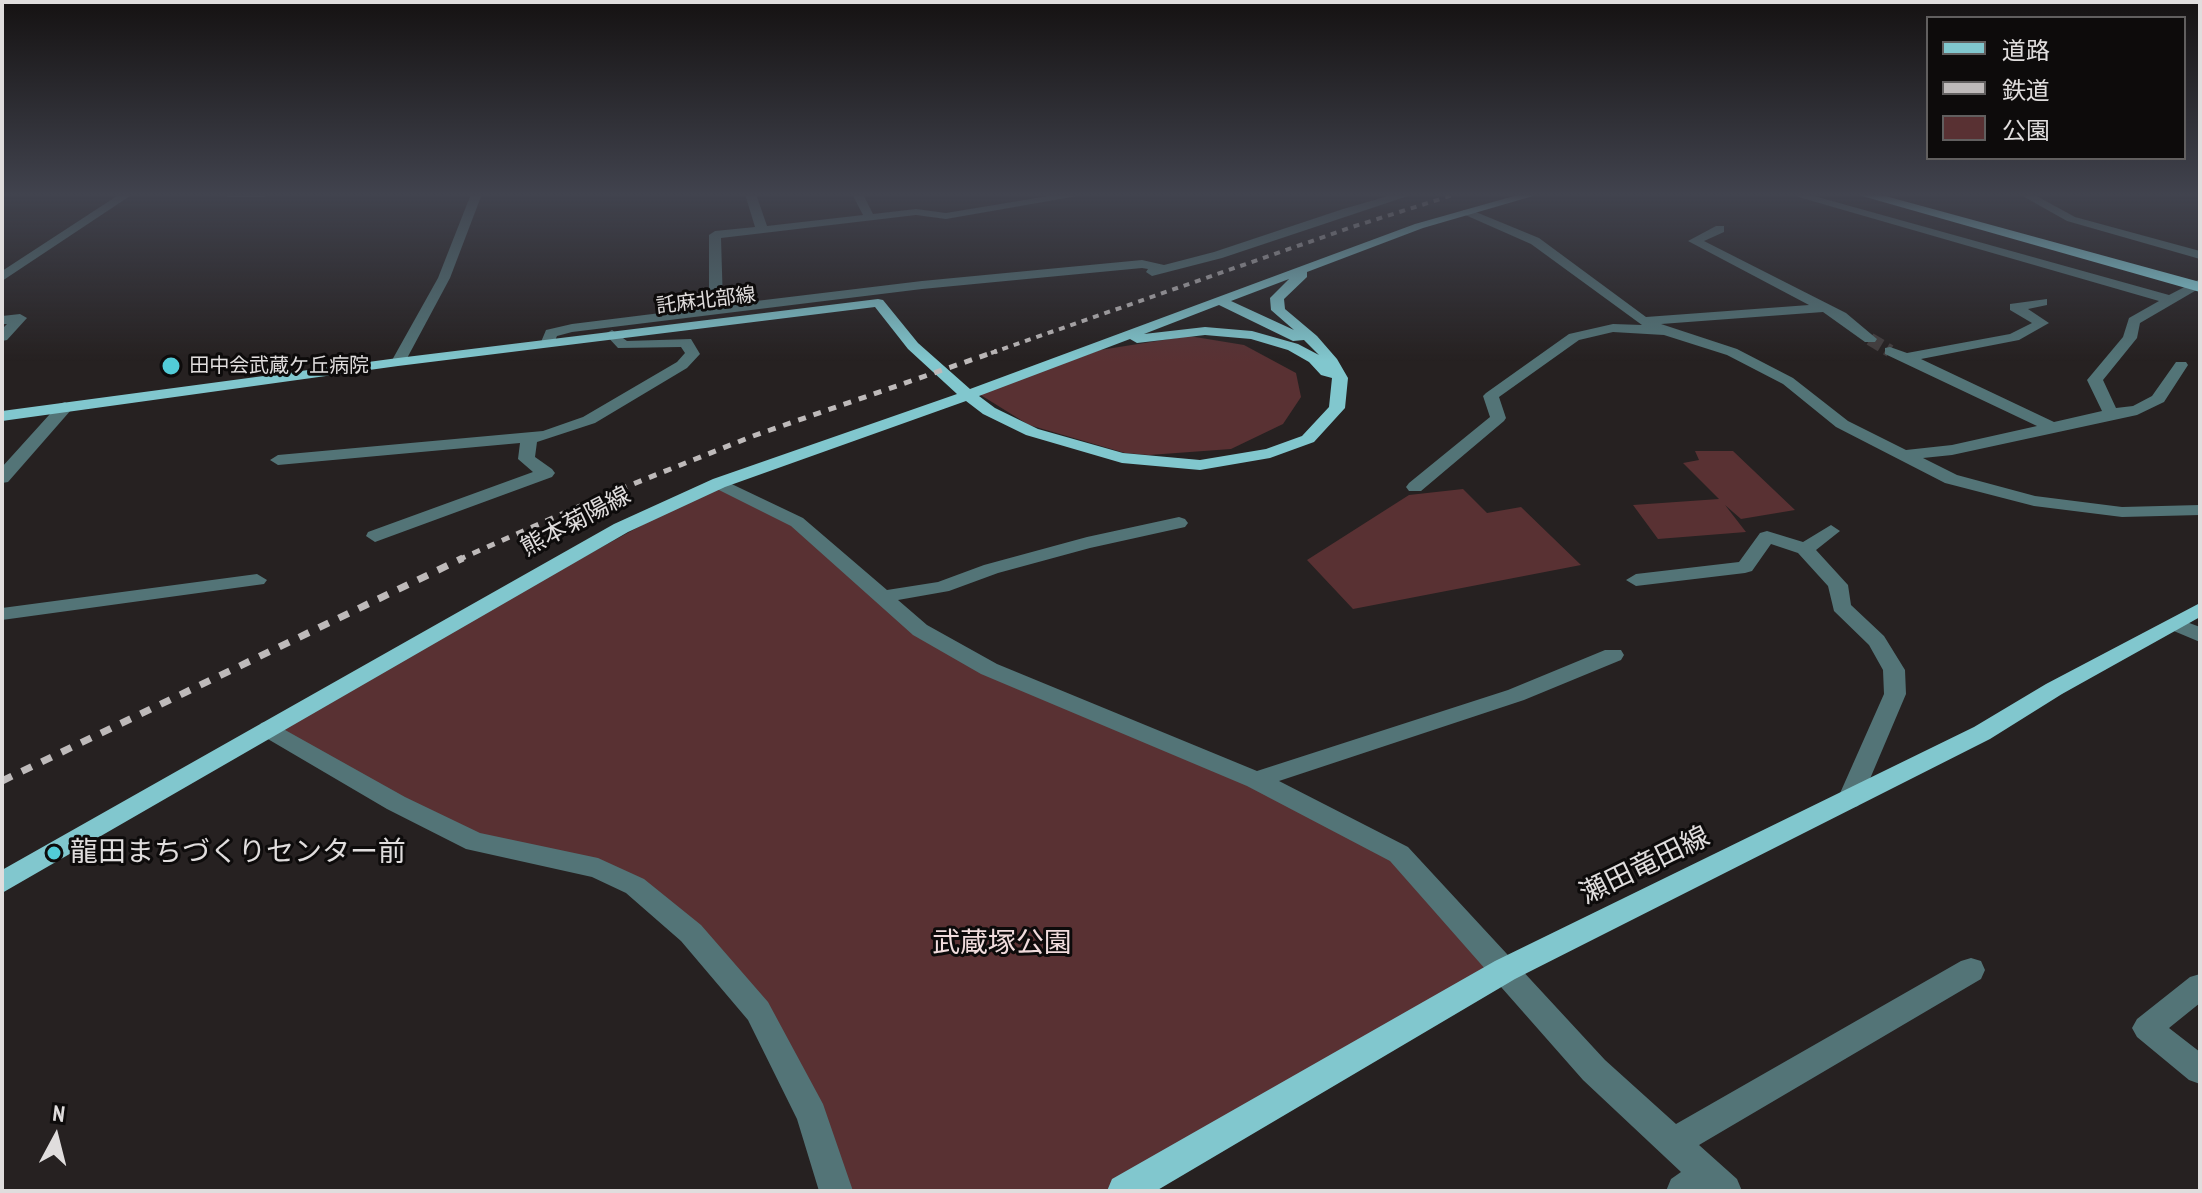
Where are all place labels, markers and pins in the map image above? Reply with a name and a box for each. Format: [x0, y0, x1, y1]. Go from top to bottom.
place label: 田中会武蔵ケ丘病院 [189, 354, 369, 378]
marker: 田中会武蔵ケ丘病院 [160, 355, 182, 377]
place label: 龍田まちづくりセンター前 [70, 836, 406, 870]
marker: 龍田まちづくりセンター前 [45, 844, 63, 862]

